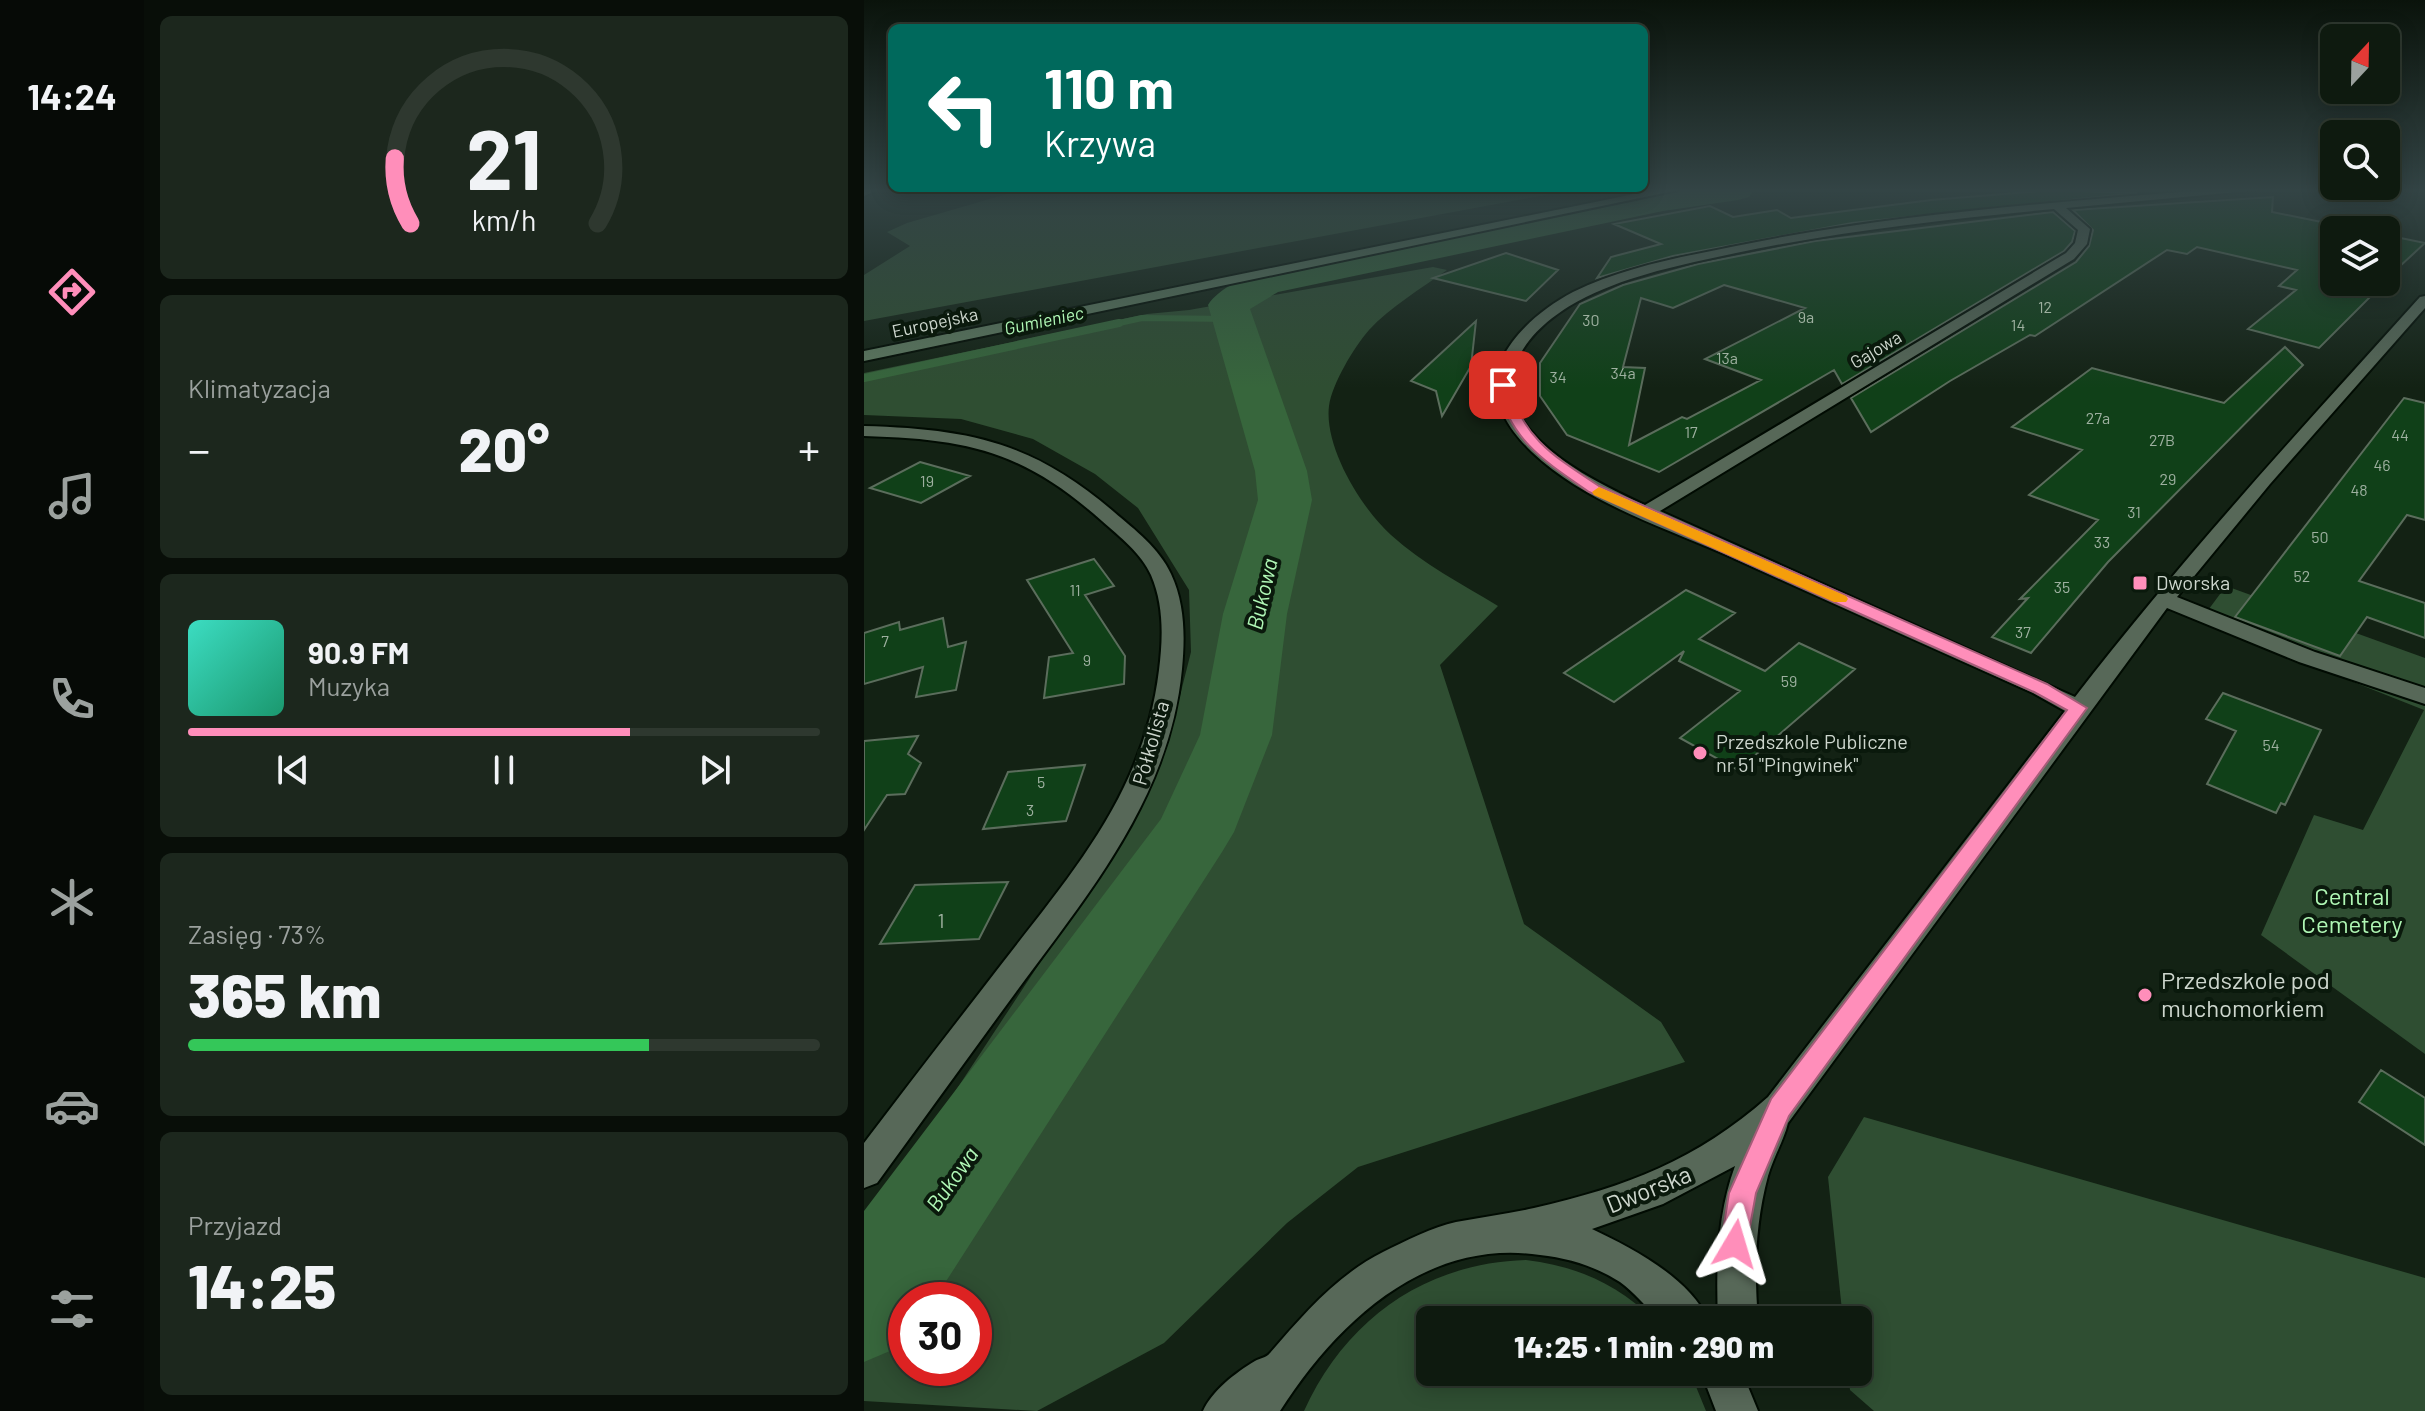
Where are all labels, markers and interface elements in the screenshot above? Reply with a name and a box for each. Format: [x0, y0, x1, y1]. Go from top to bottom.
north arrow [2320, 24, 2400, 104]
map controls [2320, 24, 2400, 296]
text: 110 m [1044, 53, 1174, 120]
icon: left [912, 56, 1016, 160]
text: 14:24 [27, 74, 117, 117]
text: 21 [466, 106, 542, 206]
button: search [2320, 120, 2400, 200]
text: Krzywa [1044, 121, 1156, 164]
text: km/h [472, 202, 536, 237]
button: layers [2320, 216, 2400, 296]
icon: directions [44, 264, 100, 320]
house number: 12 [2038, 297, 2052, 316]
water label: Gumieniec [1002, 301, 1085, 339]
street label: Europejska [890, 302, 980, 342]
house number: 9a [1798, 307, 1814, 326]
house number: 30 [1582, 310, 1600, 329]
house number: 14 [2011, 315, 2025, 334]
street label: Gajowa [1846, 325, 1905, 373]
house number: 13a [1716, 348, 1738, 367]
pin [1469, 351, 1537, 419]
icon: arrive [1481, 363, 1525, 407]
house number: 34a [1610, 363, 1636, 382]
house number: 34 [1549, 367, 1567, 386]
text: Klimatyzacja [188, 372, 331, 403]
house number: 27a [2086, 408, 2110, 427]
text: 20° [459, 412, 549, 484]
text: − [188, 422, 210, 475]
text: + [798, 422, 820, 475]
house number: 17 [1684, 422, 1698, 441]
house number: 44 [2391, 425, 2409, 444]
house number: 27B [2149, 430, 2175, 449]
house number: 46 [2373, 455, 2391, 474]
icon: music [44, 468, 100, 524]
house number: 29 [2160, 469, 2176, 488]
house number: 19 [920, 471, 934, 490]
house number: 48 [2350, 480, 2368, 499]
house number: 31 [2127, 502, 2141, 521]
house number: 50 [2311, 527, 2329, 546]
house number: 33 [2094, 532, 2110, 551]
water label: Bukowa [1240, 556, 1282, 632]
house number: 52 [2294, 566, 2310, 585]
place label: Dworska [2156, 570, 2230, 594]
marker: Dworska [2131, 574, 2149, 592]
house number: 35 [2054, 577, 2070, 596]
house number: 11 [1069, 580, 1081, 599]
house number: 37 [2015, 622, 2031, 641]
house number: 7 [881, 631, 889, 650]
text: 90.9 FM [308, 634, 409, 670]
house number: 9 [1083, 650, 1091, 669]
text: Muzyka [308, 670, 390, 701]
icon: phone [44, 671, 100, 727]
house number: 59 [1781, 671, 1797, 690]
street label: Półkolista [1127, 698, 1173, 788]
place label: Przedszkole Publiczne nr 51 "Pingwinek" [1716, 729, 1908, 776]
house number: 54 [2262, 735, 2280, 754]
marker: Przedszkole Publiczne nr 51 "Pingwinek" [1691, 744, 1709, 762]
icon: previous [271, 748, 315, 792]
icon: pause [482, 748, 526, 792]
icon: next [693, 748, 737, 792]
house number: 5 [1037, 772, 1045, 791]
house number: 3 [1026, 800, 1034, 819]
icon: climate [44, 874, 100, 930]
park label: Central Cemetery [2301, 881, 2403, 938]
house number: 1 [938, 908, 945, 932]
text: Zasięg · 73% [188, 918, 326, 949]
text: 365 km [188, 958, 382, 1030]
place label: Przedszkole pod muchomorkiem [2161, 965, 2330, 1022]
marker: Przedszkole pod muchomorkiem [2136, 986, 2154, 1004]
icon: car [44, 1078, 100, 1134]
water label: Bukowa [920, 1141, 983, 1216]
street label: Dworska [1602, 1159, 1695, 1219]
position arrow [1693, 1202, 1777, 1286]
text: Przyjazd [188, 1209, 282, 1240]
text: 14:25 [188, 1249, 336, 1321]
icon: filters [44, 1281, 100, 1337]
speed limit sign: 30 [888, 1282, 992, 1386]
text: 14:25 · 1 min · 290 m [1514, 1328, 1774, 1364]

